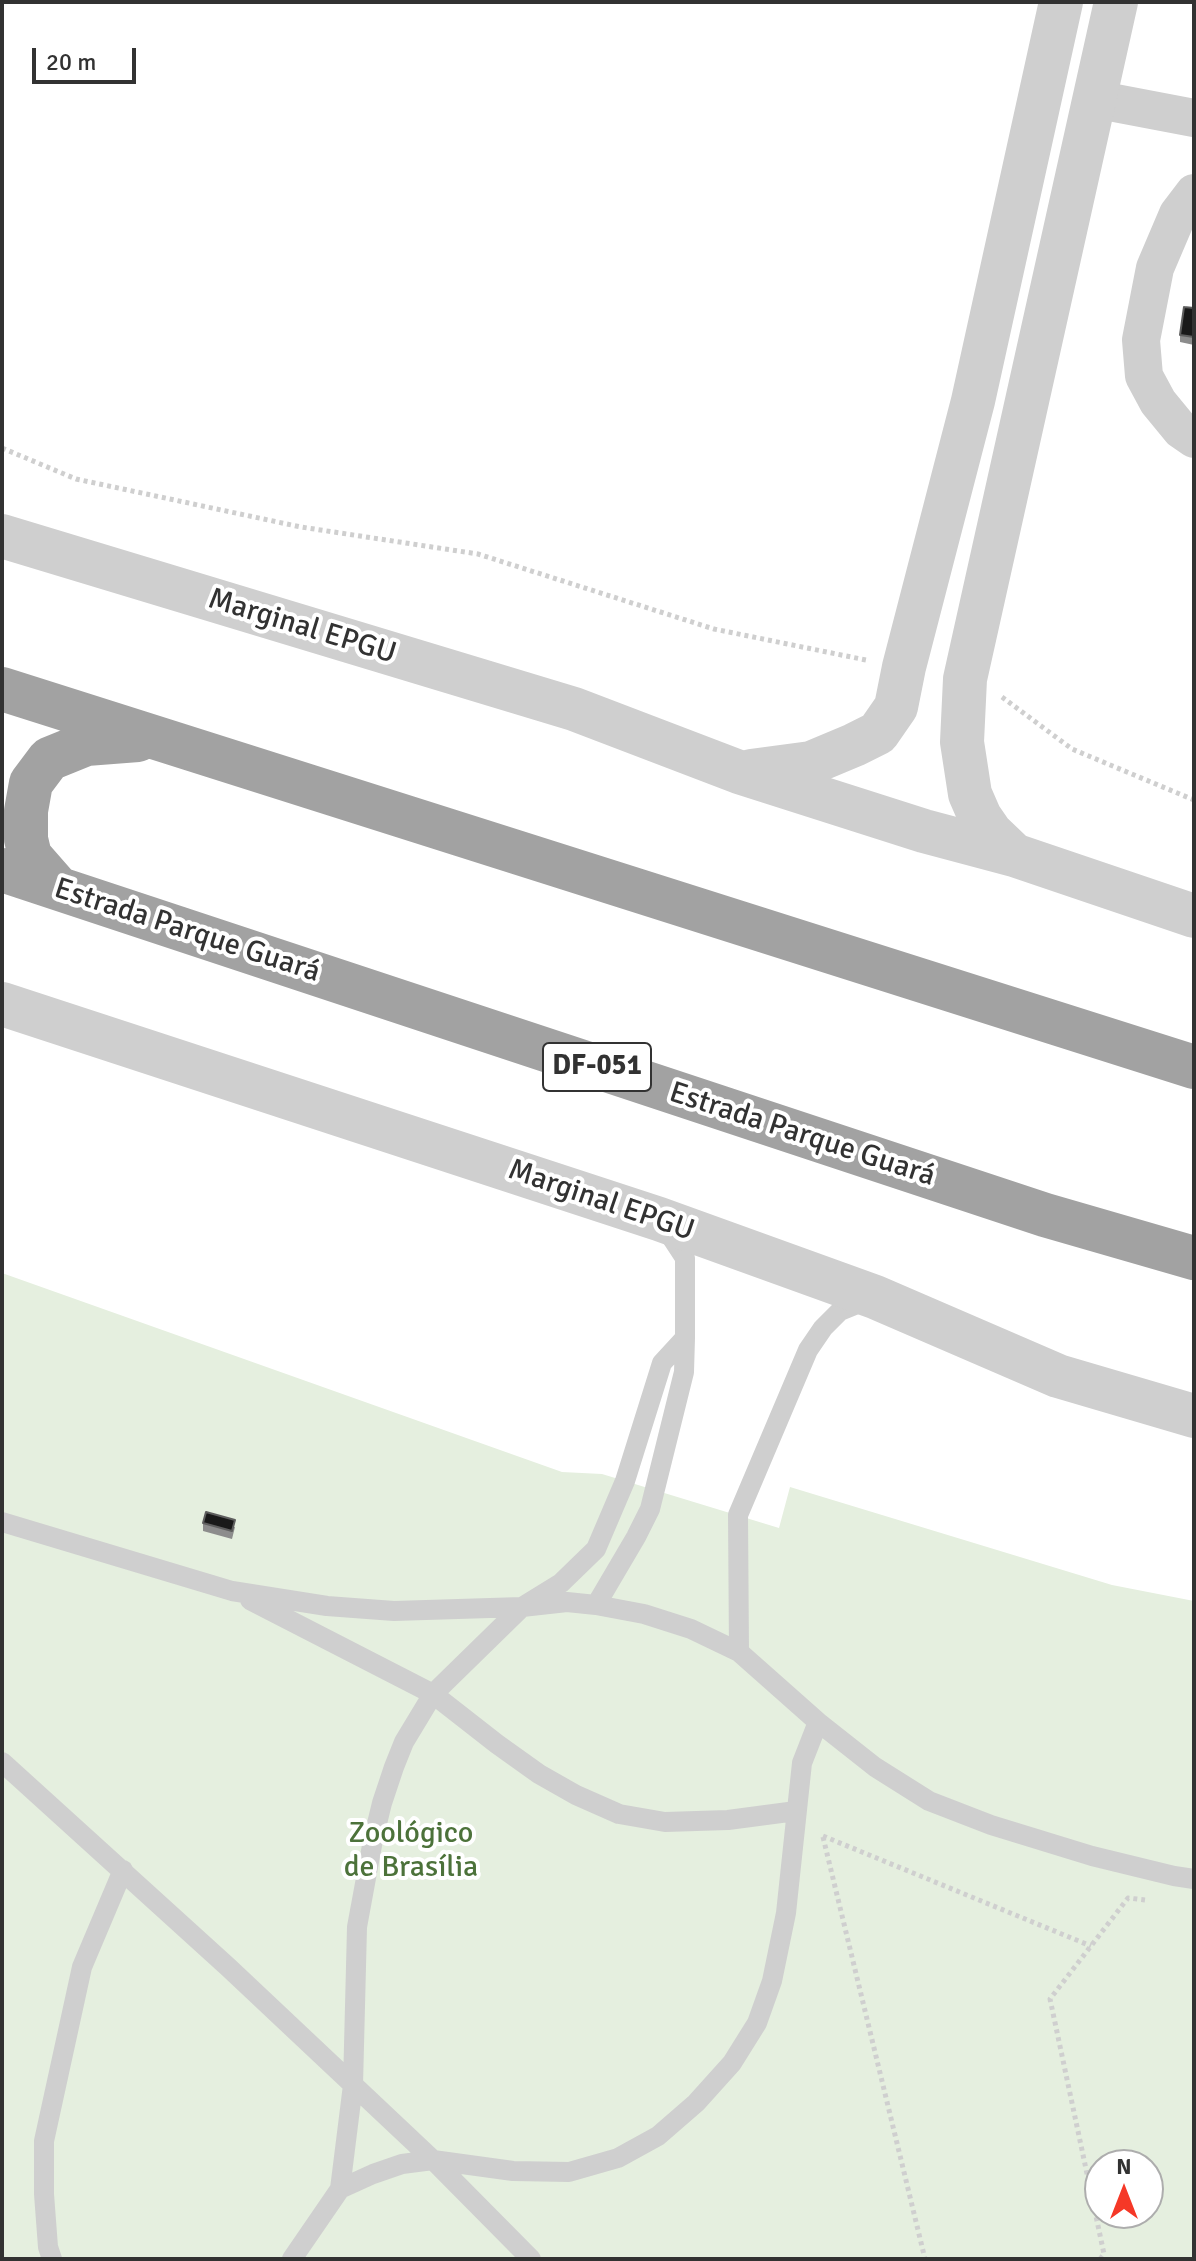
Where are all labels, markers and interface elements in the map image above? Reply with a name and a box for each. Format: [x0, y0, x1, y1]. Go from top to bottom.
scale bar [36, 32, 140, 82]
text: 20 m [46, 47, 96, 77]
street label: Marginal EPGU [204, 581, 400, 673]
street label: Estrada Parque Guará [50, 871, 324, 991]
road number: DF-051 [543, 1043, 651, 1091]
street label: Estrada Parque Guará [665, 1075, 939, 1195]
street label: Marginal EPGU [503, 1152, 699, 1250]
park label: Zoológico de Brasília [344, 1816, 478, 1886]
north arrow [1084, 2149, 1164, 2229]
text: N [1116, 2153, 1132, 2180]

